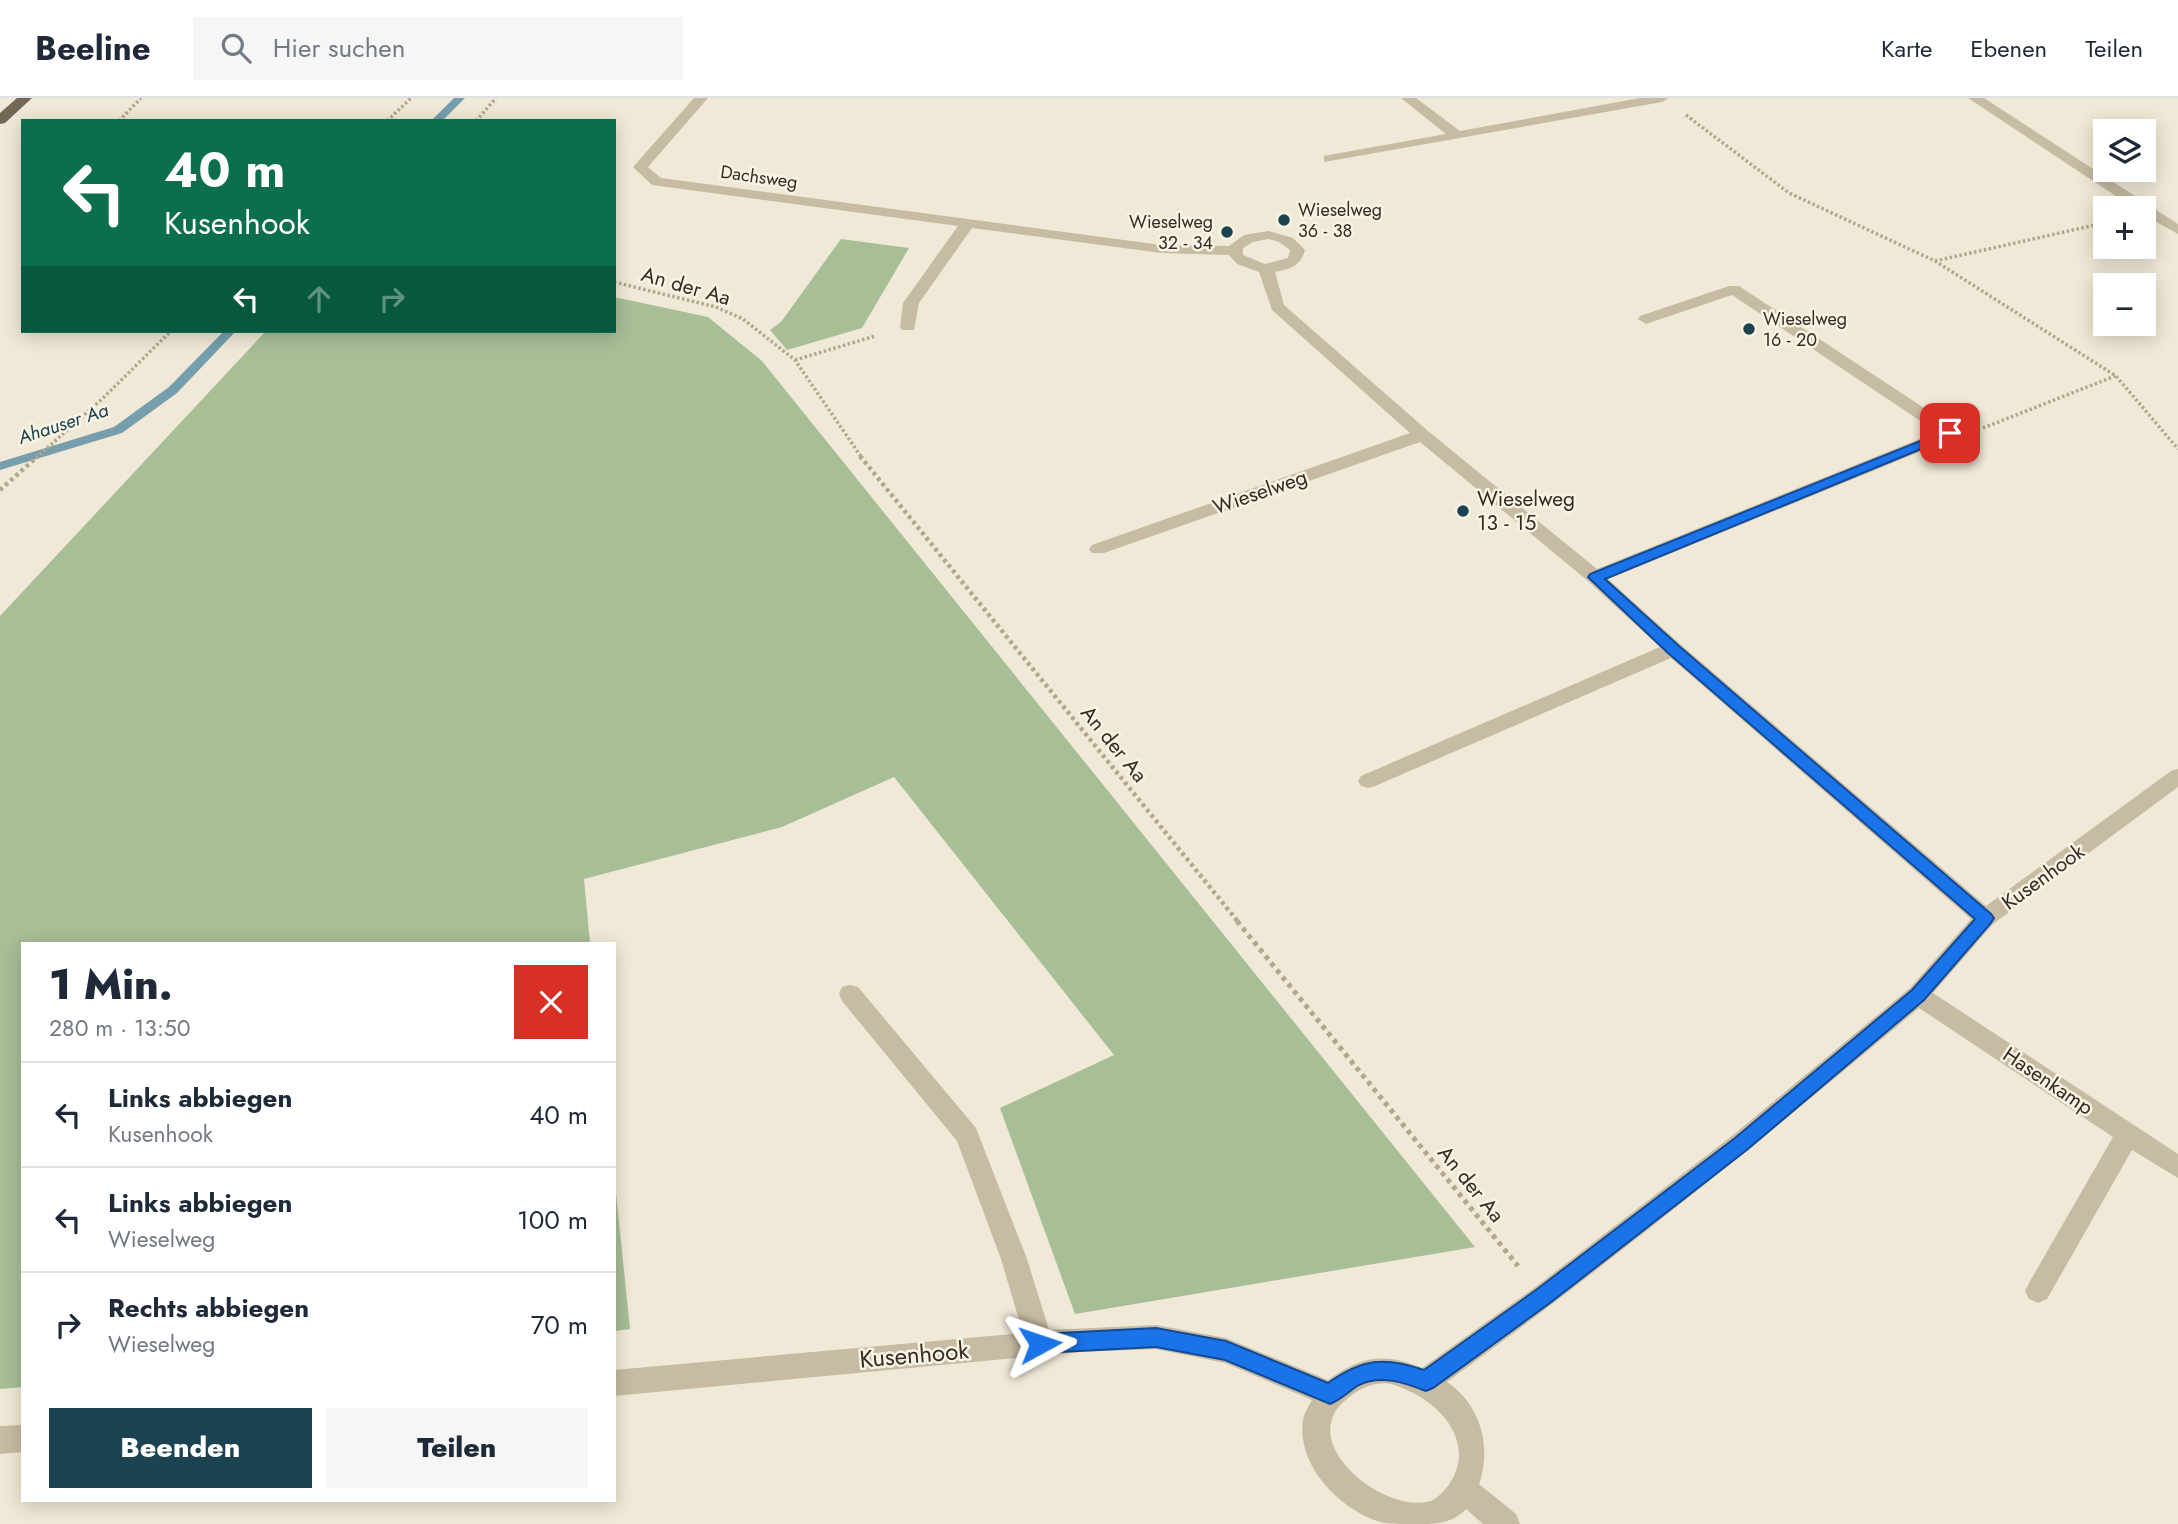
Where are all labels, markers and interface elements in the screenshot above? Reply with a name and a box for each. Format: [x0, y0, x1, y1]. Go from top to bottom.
search box [193, 17, 683, 80]
text: Beeline [35, 25, 151, 72]
icon: search [217, 29, 255, 67]
text: Hier suchen [273, 29, 405, 67]
text: Karte [1881, 31, 1932, 66]
text: Ebenen [1970, 31, 2047, 66]
text: Teilen [2085, 31, 2143, 66]
map controls [2093, 119, 2156, 336]
button: layers [2093, 119, 2156, 182]
text: 40 m [164, 135, 286, 205]
icon: left [49, 147, 140, 238]
street label: Dachsweg [719, 159, 799, 195]
button: + [2093, 196, 2156, 259]
place label: Wieselweg 36 - 38 [1298, 197, 1382, 244]
text: Kusenhook [164, 200, 310, 246]
place label: Wieselweg 32 - 34 [1129, 209, 1213, 256]
marker: Wieselweg 36 - 38 [1276, 212, 1292, 228]
marker: Wieselweg 32 - 34 [1219, 224, 1235, 240]
street label: An der Aa [638, 259, 734, 313]
button: − [2093, 273, 2156, 336]
icon: left [227, 280, 265, 318]
icon: ahead [300, 280, 338, 318]
icon: right [373, 280, 411, 318]
place label: Wieselweg 16 - 20 [1763, 306, 1847, 353]
marker: Wieselweg 16 - 20 [1741, 321, 1757, 337]
water label: Ahauser Aa [13, 396, 112, 451]
pin [1920, 403, 1980, 463]
icon: arrive [1931, 414, 1969, 452]
street label: Wieselweg [1209, 462, 1311, 522]
place label: Wieselweg 13 - 15 [1477, 484, 1575, 538]
marker: Wieselweg 13 - 15 [1455, 503, 1471, 519]
street label: An der Aa [1074, 699, 1154, 789]
street label: Kusenhook [1995, 836, 2091, 917]
text: 1 Min. [49, 954, 173, 1015]
button: close [514, 965, 588, 1039]
text: 280 m · 13:50 [49, 1011, 191, 1045]
street label: Hasenkamp [1997, 1040, 2099, 1122]
text: Links abbiegen [108, 1079, 292, 1117]
icon: left [49, 1096, 87, 1134]
text: 40 m [529, 1096, 588, 1134]
text: Kusenhook [108, 1117, 213, 1151]
street label: An der Aa [1431, 1139, 1511, 1229]
text: Links abbiegen [108, 1184, 292, 1222]
icon: left [49, 1201, 87, 1239]
text: 100 m [517, 1201, 588, 1239]
text: Wieselweg [108, 1222, 215, 1256]
text: Rechts abbiegen [108, 1289, 309, 1327]
icon: right [49, 1306, 87, 1344]
text: 70 m [531, 1306, 588, 1344]
position arrow [1003, 1307, 1077, 1381]
text: Wieselweg [108, 1327, 215, 1361]
street label: Kusenhook [858, 1332, 970, 1377]
button: Beenden [49, 1408, 312, 1488]
button: Teilen [326, 1408, 588, 1488]

